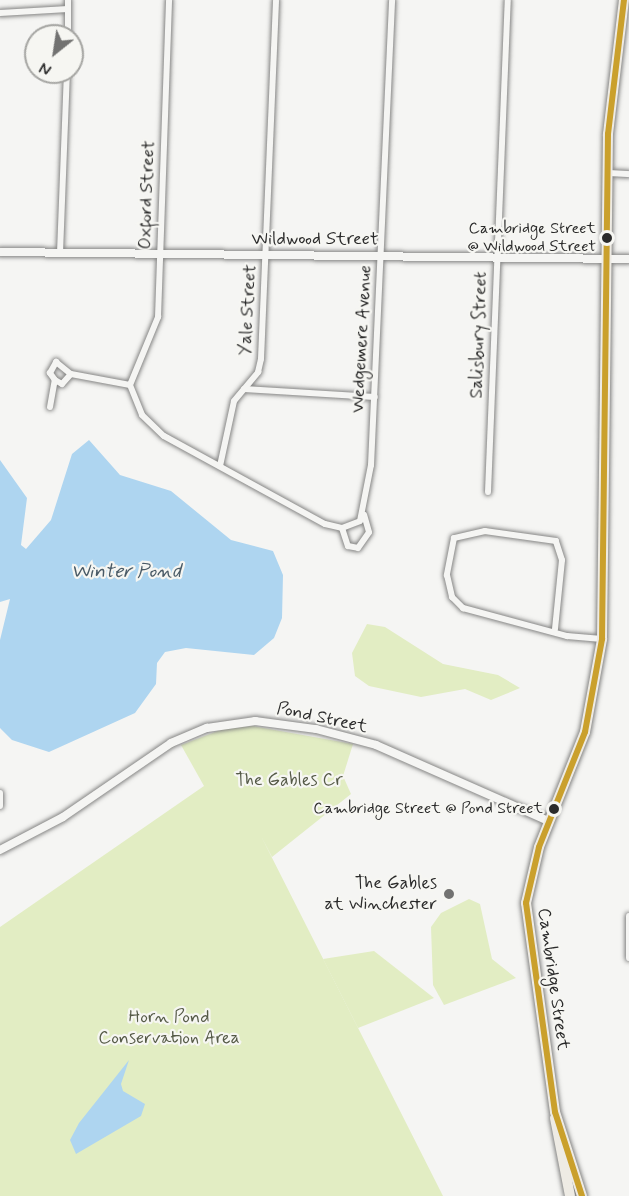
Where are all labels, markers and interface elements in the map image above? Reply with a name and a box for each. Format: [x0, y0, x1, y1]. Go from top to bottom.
north arrow [24, 24, 84, 84]
text: N [36, 57, 56, 80]
street label: Oxford Street [134, 141, 160, 249]
place label: Cambridge Street @ Wildwood Street [468, 219, 596, 257]
street label: Wildwood Street [252, 228, 378, 250]
marker: Cambridge Street @ Wildwood Street [601, 232, 613, 244]
street label: Wedgemere Avenue [347, 263, 377, 415]
street label: Yale Street [235, 264, 261, 356]
street label: Salisbury Street [466, 270, 492, 400]
water label: Winter Pond [73, 559, 179, 583]
street label: Pond Street [275, 698, 369, 738]
park label: The Gables Cr [235, 769, 343, 791]
place label: Cambridge Street @ Pond Street [313, 799, 543, 819]
marker: Cambridge Street @ Pond Street [548, 803, 560, 815]
place label: The Gables at Winchester [327, 873, 437, 916]
marker: The Gables at Winchester [442, 887, 456, 901]
street label: Cambridge Street [532, 907, 574, 1051]
park label: Horn Pond Conservation Area [97, 1007, 241, 1050]

